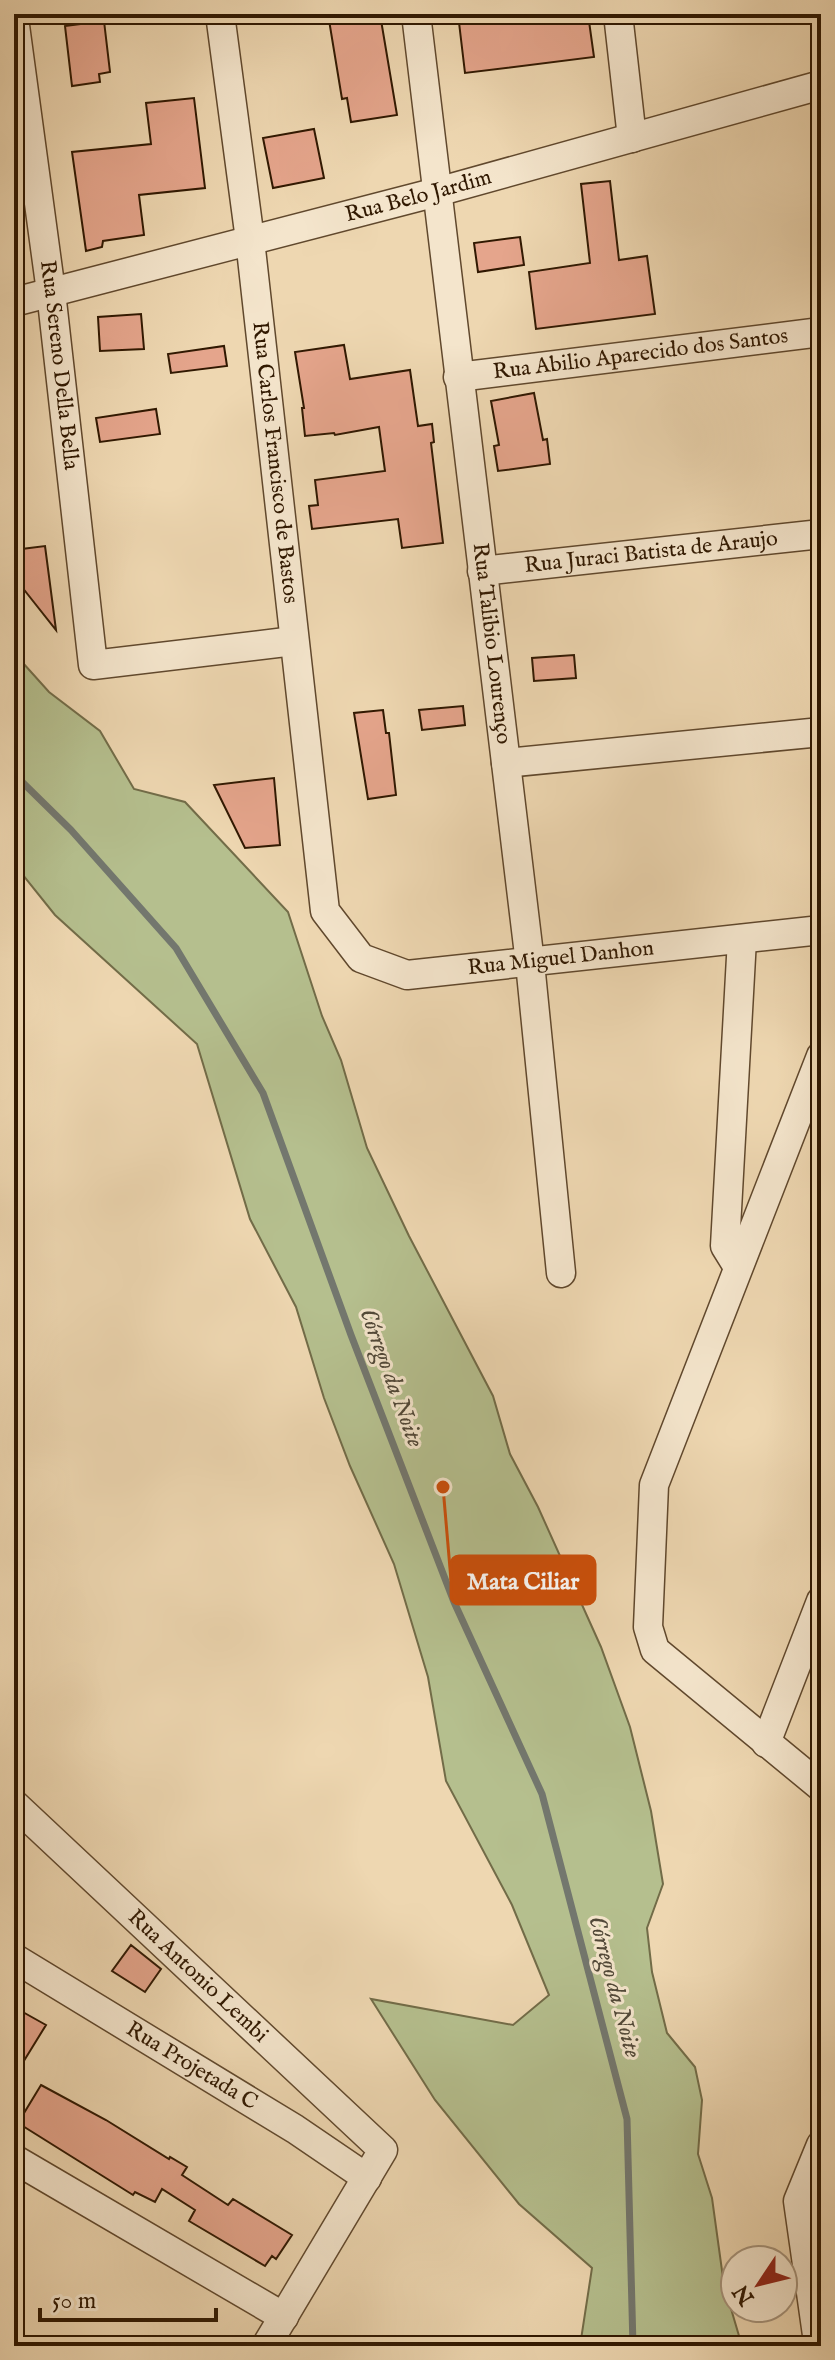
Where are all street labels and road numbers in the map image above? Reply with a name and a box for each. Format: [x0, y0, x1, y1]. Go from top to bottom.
street label: Rua Belo Jardim [342, 163, 495, 229]
street label: Rua Sereno Della Bella [33, 259, 85, 472]
street label: Rua Carlos Francisco de Bastos [245, 320, 305, 605]
street label: Rua Abilio Aparecido dos Santos [491, 322, 790, 387]
street label: Rua Juraci Batista de Araujo [523, 525, 779, 580]
street label: Rua Talibio Lourenço [466, 541, 518, 746]
street label: Rua Miguel Danhon [466, 934, 656, 982]
street label: Rua Antonio Lembi [122, 1904, 274, 2049]
street label: Rua Projetada C [121, 2015, 263, 2117]

